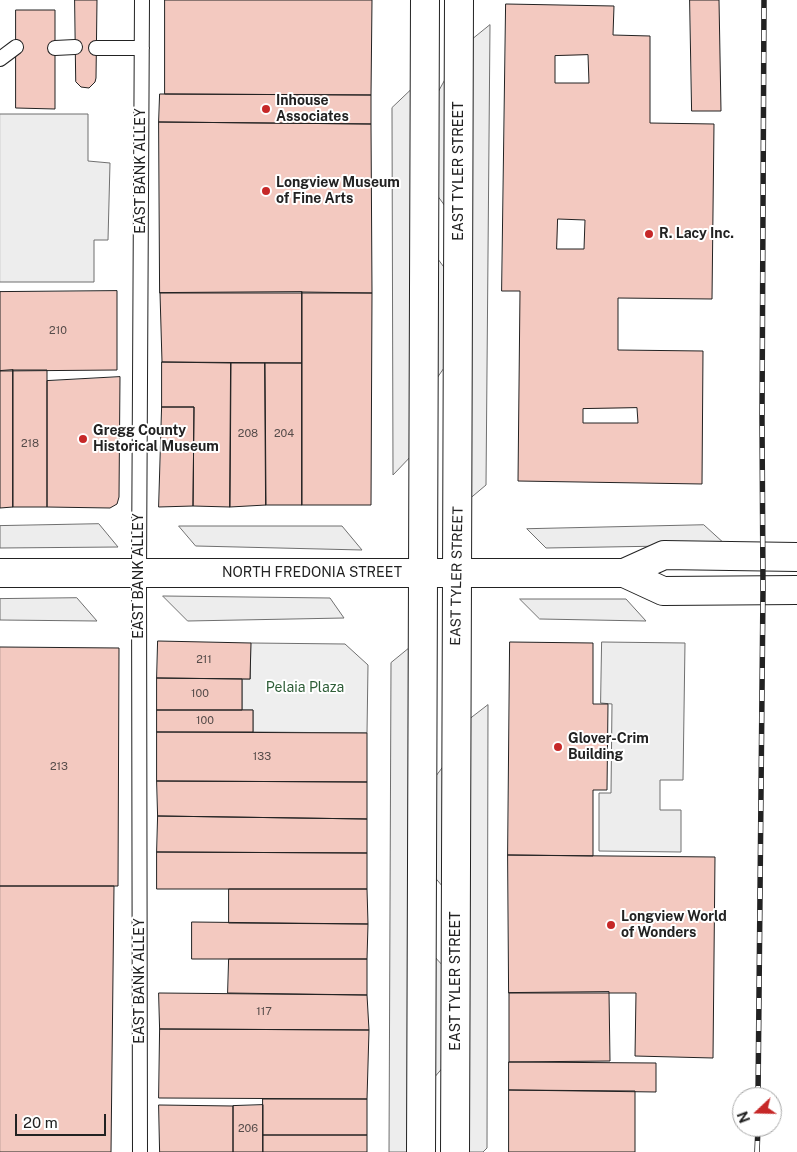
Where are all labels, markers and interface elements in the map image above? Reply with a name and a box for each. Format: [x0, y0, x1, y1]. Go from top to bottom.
place label: Inhouse Associates [276, 93, 349, 125]
street label: EAST TYLER STREET [451, 101, 467, 241]
marker: Inhouse Associates [260, 103, 272, 115]
street label: EAST BANK ALLEY [133, 108, 149, 234]
place label: Longview Museum of Fine Arts [276, 175, 400, 208]
marker: Longview Museum of Fine Arts [260, 185, 272, 197]
place label: R. Lacy Inc. [659, 226, 734, 242]
marker: R. Lacy Inc. [643, 228, 655, 240]
house number: 210 [49, 324, 67, 338]
place label: Gregg County Historical Museum [93, 423, 219, 456]
house number: 208 [238, 427, 258, 441]
house number: 204 [274, 427, 294, 441]
marker: Gregg County Historical Museum [77, 433, 89, 445]
house number: 218 [21, 437, 39, 451]
street label: EAST TYLER STREET [447, 506, 467, 646]
street label: EAST BANK ALLEY [131, 513, 147, 639]
street label: NORTH FREDONIA STREET [222, 565, 402, 581]
house number: 211 [196, 653, 212, 667]
park label: Pelaia Plaza [266, 680, 344, 696]
house number: 100 [191, 687, 209, 701]
house number: 100 [196, 714, 214, 728]
place label: Glover-Crim Building [568, 731, 649, 764]
marker: Glover-Crim Building [552, 741, 564, 753]
house number: 133 [253, 750, 271, 764]
house number: 213 [50, 760, 68, 774]
place label: Longview World of Wonders [621, 909, 727, 942]
street label: EAST TYLER STREET [448, 911, 464, 1051]
street label: EAST BANK ALLEY [132, 918, 148, 1044]
marker: Longview World of Wonders [605, 919, 617, 931]
house number: 117 [256, 1005, 272, 1019]
north arrow [732, 1087, 782, 1137]
scale bar [18, 1104, 109, 1136]
text: N [735, 1109, 753, 1125]
text: 20 m [23, 1114, 58, 1131]
house number: 206 [238, 1122, 258, 1136]

